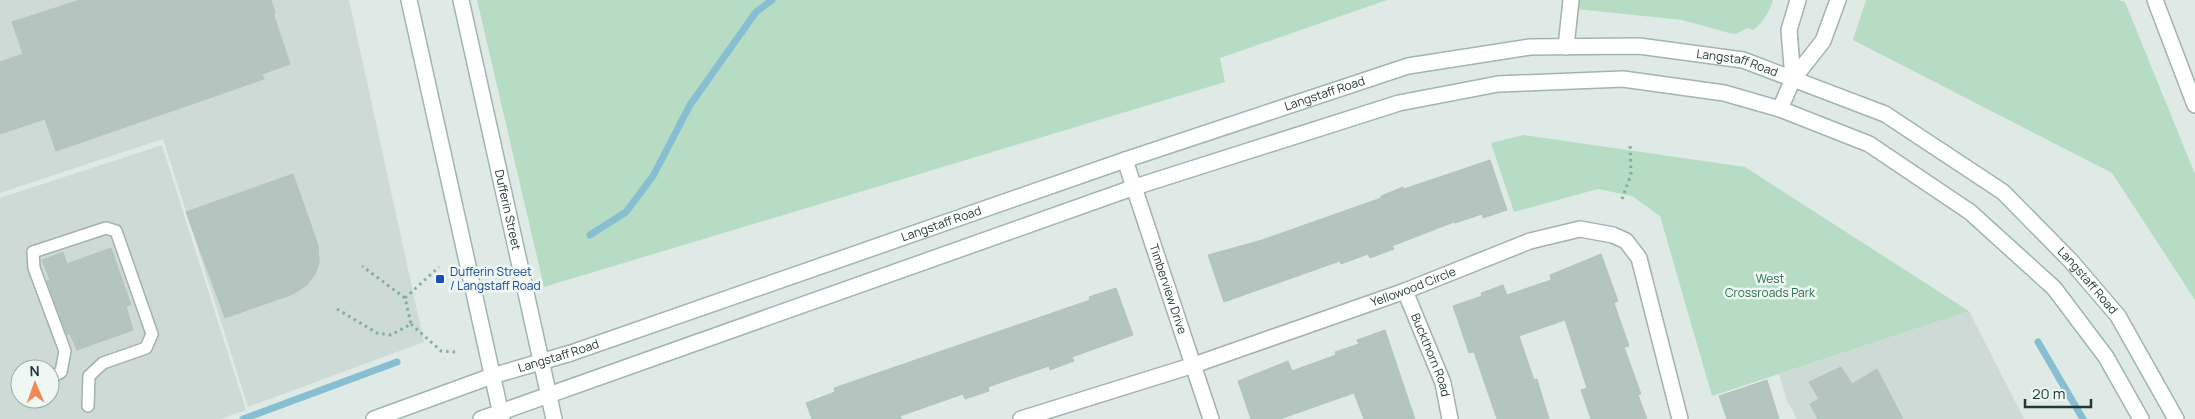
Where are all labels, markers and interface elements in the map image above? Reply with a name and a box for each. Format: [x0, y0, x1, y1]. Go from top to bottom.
street label: Langstaff Road [1695, 45, 1781, 81]
street label: Langstaff Road [1282, 72, 1367, 114]
street label: Dufferin Street [491, 168, 525, 252]
street label: Langstaff Road [899, 202, 983, 245]
street label: Timberview Drive [1145, 242, 1191, 336]
street label: Langstaff Road [2054, 243, 2122, 318]
place label: Dufferin Street / Langstaff Road [450, 263, 541, 294]
street label: Yellowood Circle [1368, 263, 1458, 310]
park label: West Crossroads Park [1725, 270, 1816, 301]
marker: Dufferin Street / Langstaff Road [434, 273, 446, 285]
street label: Buckthorn Road [1407, 310, 1454, 398]
street label: Langstaff Road [516, 335, 601, 376]
north arrow [10, 359, 60, 409]
text: N [29, 361, 40, 380]
scale bar [2025, 376, 2091, 408]
text: 20 m [2032, 383, 2065, 404]

